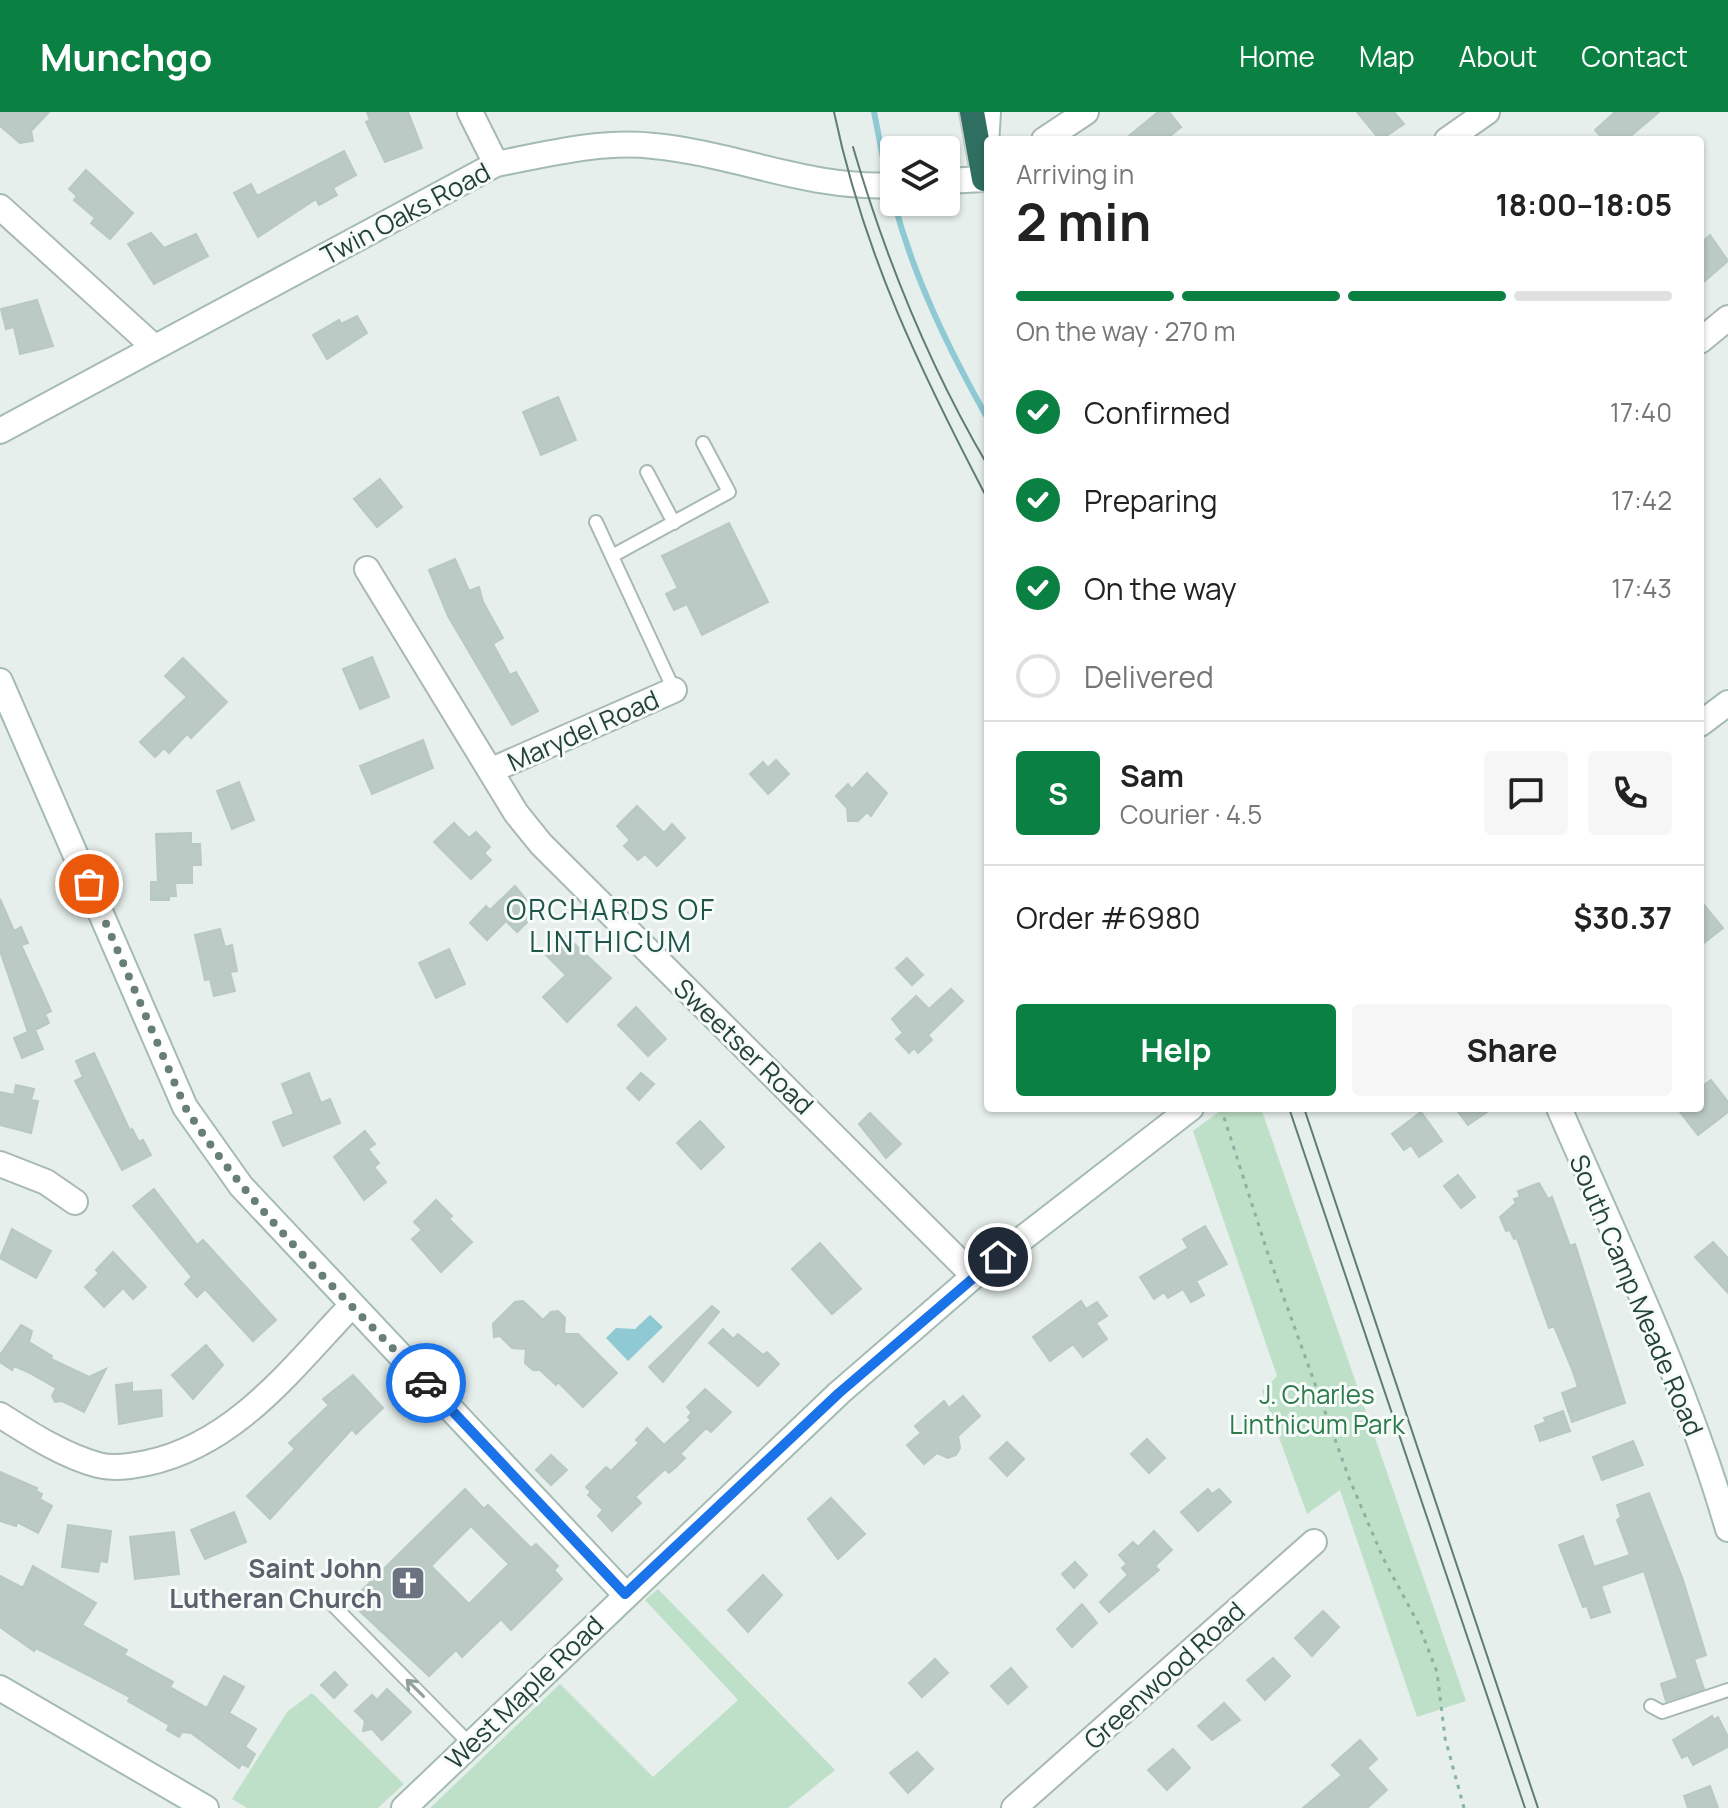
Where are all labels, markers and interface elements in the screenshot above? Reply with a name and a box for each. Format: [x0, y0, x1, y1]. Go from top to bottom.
text: Munchgo [40, 30, 212, 82]
text: Home [1239, 37, 1315, 75]
text: Map [1359, 37, 1415, 75]
text: About [1459, 37, 1537, 75]
text: Contact [1581, 37, 1688, 75]
map controls [880, 136, 960, 216]
button: layers [880, 136, 960, 216]
street label: Twin Oaks Road [314, 153, 496, 273]
text: Arriving in [1016, 156, 1134, 192]
text: 18:00–18:05 [1496, 184, 1672, 225]
text: 2 min [1016, 186, 1151, 257]
text: On the way · 270 m [1016, 313, 1236, 349]
icon: check [1016, 390, 1060, 434]
text: Confirmed [1084, 392, 1231, 433]
text: 17:40 [1610, 394, 1672, 430]
icon: check [1016, 478, 1060, 522]
text: Preparing [1084, 480, 1218, 521]
text: 17:42 [1611, 482, 1672, 518]
icon: check [1016, 566, 1060, 610]
text: On the way [1084, 568, 1237, 609]
text: 17:43 [1611, 570, 1672, 606]
text: Delivered [1084, 656, 1214, 697]
street label: Marydel Road [502, 681, 664, 779]
button: chat [1484, 751, 1568, 835]
button: phone [1588, 751, 1672, 835]
text: Sam [1120, 755, 1184, 796]
text: S [1048, 773, 1068, 814]
text: Courier · 4.5 [1120, 796, 1262, 832]
pin [55, 850, 123, 918]
icon: bag [67, 862, 111, 906]
district label: ORCHARDS OF LINTHICUM [506, 890, 716, 960]
text: Order #6980 [1016, 897, 1201, 938]
text: $30.37 [1573, 897, 1672, 938]
street label: Sweetser Road [666, 970, 822, 1122]
button: Help [1016, 1004, 1336, 1096]
button: Share [1352, 1004, 1672, 1096]
street label: South Camp Meade Road [1561, 1149, 1713, 1441]
pin [964, 1223, 1032, 1291]
icon: home [976, 1235, 1020, 1279]
courier [386, 1343, 466, 1423]
icon: car [404, 1361, 448, 1405]
park label: J. Charles Linthicum Park [1229, 1376, 1406, 1442]
place label: Saint John Lutheran Church [169, 1550, 382, 1616]
church icon: Saint John Lutheran Church [389, 1564, 427, 1602]
street label: Greenwood Road [1076, 1593, 1252, 1757]
street label: West Maple Road [437, 1607, 611, 1777]
one-way arrow [406, 1679, 425, 1698]

